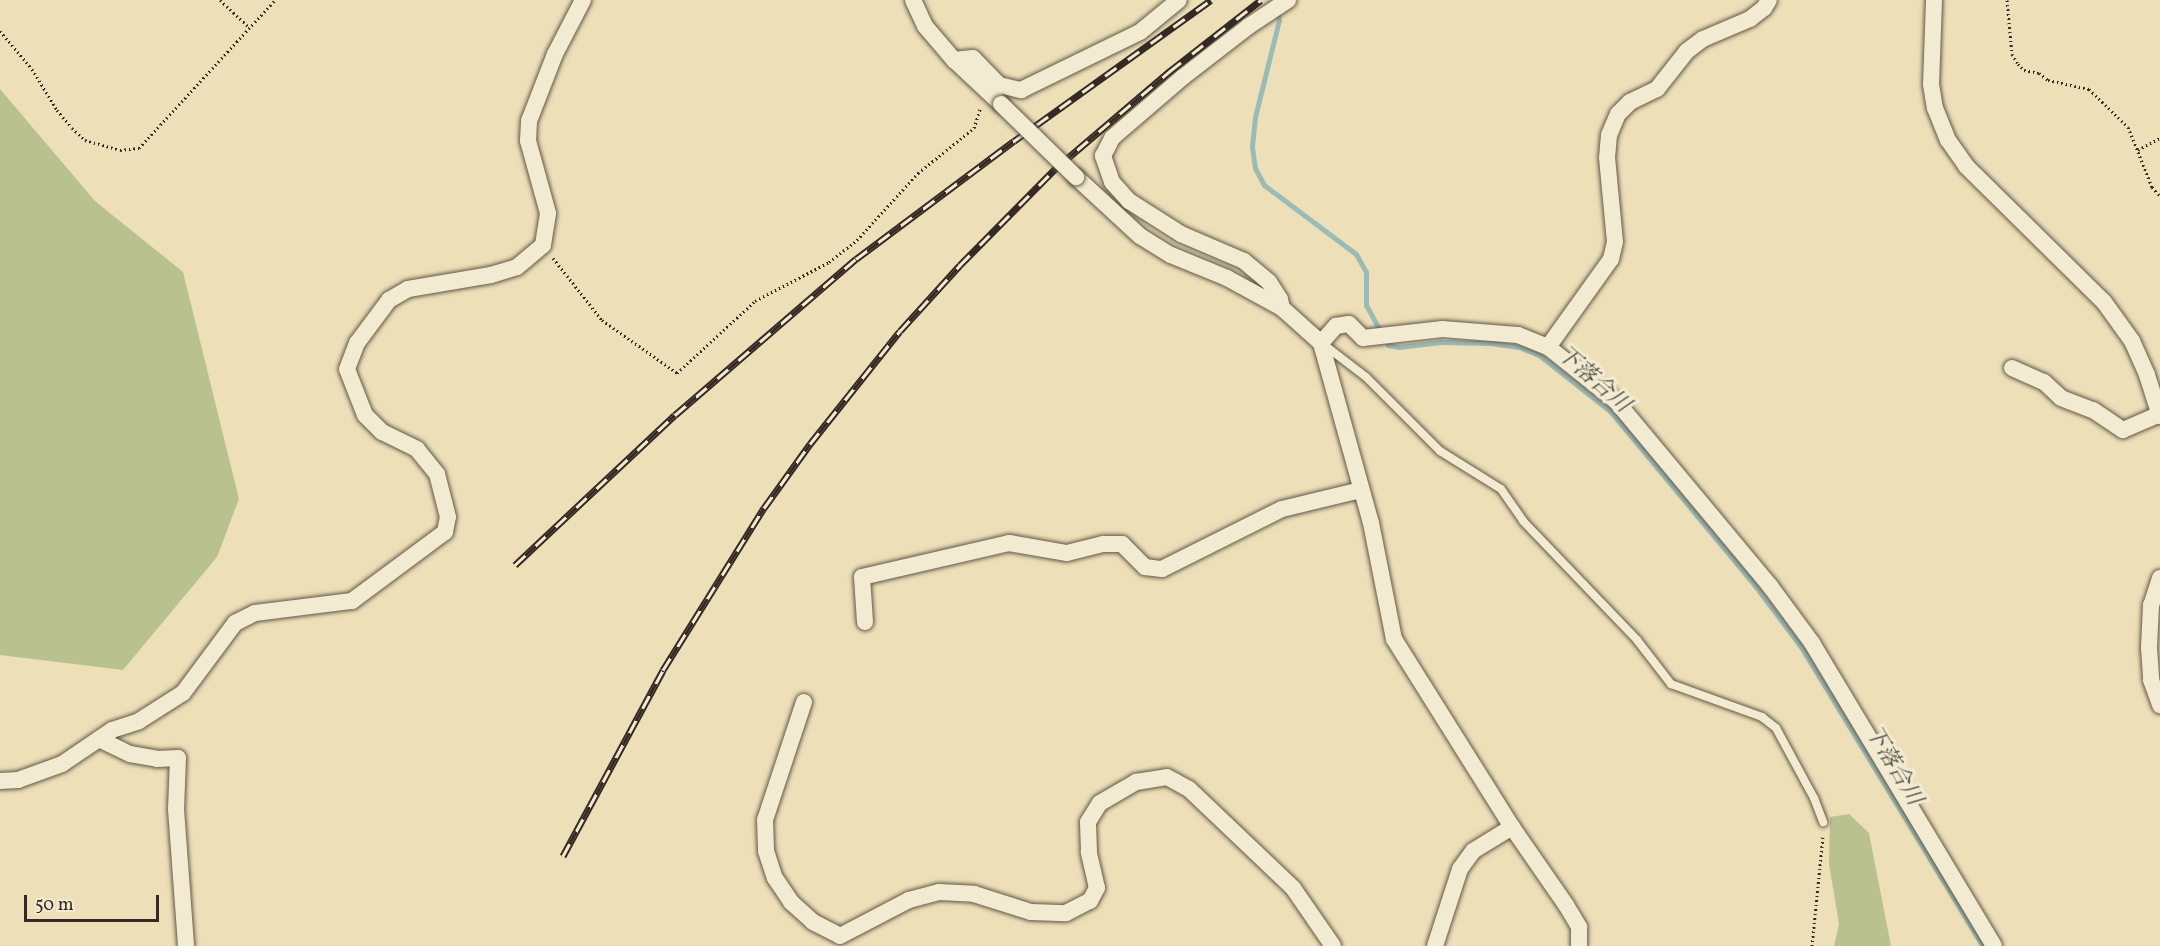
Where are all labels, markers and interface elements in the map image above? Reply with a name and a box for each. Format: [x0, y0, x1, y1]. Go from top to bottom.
water label: 下落合川 [1551, 341, 1635, 419]
water label: 下落合川 [1859, 721, 1927, 811]
scale bar [27, 883, 162, 921]
text: 50 m [35, 893, 74, 918]

